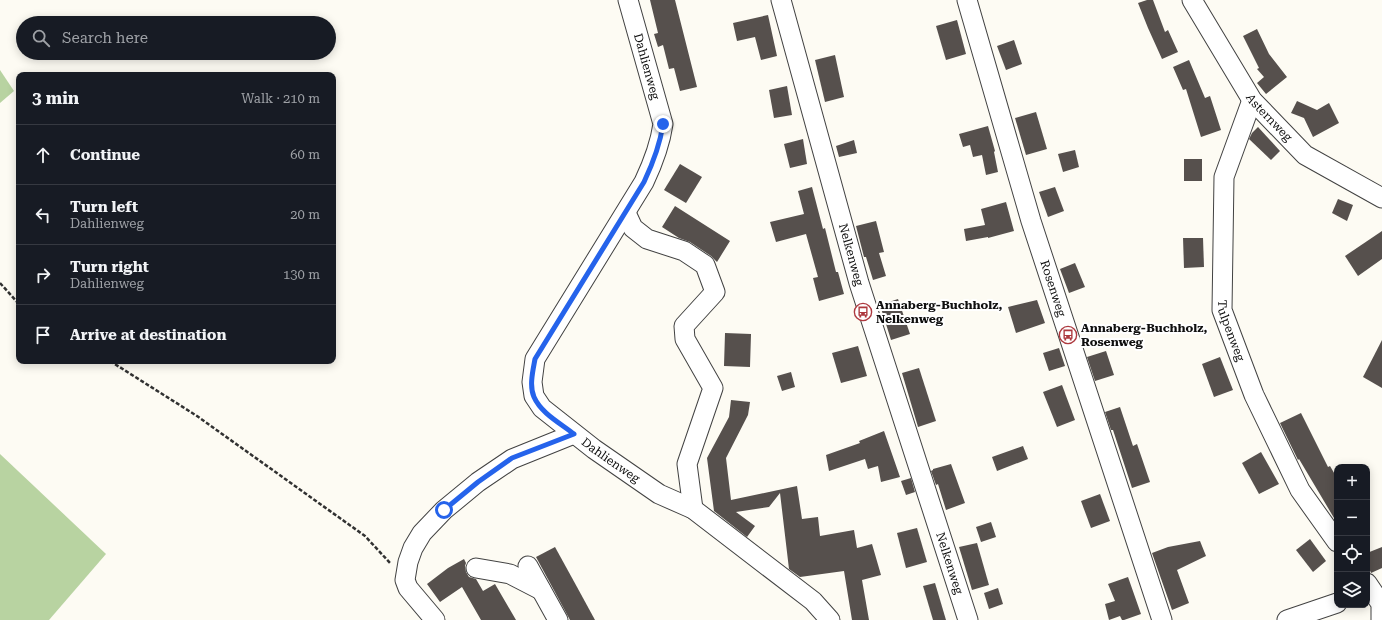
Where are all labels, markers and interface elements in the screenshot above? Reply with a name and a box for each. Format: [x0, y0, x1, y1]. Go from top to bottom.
search box [16, 16, 336, 60]
icon: search [30, 27, 52, 49]
text: Search here [62, 29, 148, 47]
street label: Dahlienweg [631, 32, 663, 101]
text: 3 min [32, 88, 79, 108]
text: Walk · 210 m [241, 91, 320, 106]
street label: Asternweg [1243, 91, 1295, 144]
route end [654, 115, 672, 133]
icon: ahead [32, 144, 54, 166]
text: Continue [70, 146, 140, 164]
text: 60 m [290, 147, 320, 162]
text: Turn left [70, 198, 138, 216]
icon: left [32, 204, 54, 226]
text: 20 m [290, 207, 320, 222]
text: Dahlienweg [70, 216, 144, 231]
street label: Nelkenweg [836, 222, 866, 287]
text: Turn right [70, 258, 149, 276]
street label: Rosenweg [1037, 258, 1069, 318]
icon: right [32, 264, 54, 286]
text: 130 m [283, 267, 320, 282]
text: Dahlienweg [70, 276, 144, 291]
place label: Annaberg-Buchholz, Nelkenweg [876, 298, 1003, 326]
street label: Tulpenweg [1215, 300, 1248, 363]
bus stop icon: Annaberg-Buchholz, Nelkenweg [853, 302, 873, 322]
place label: Annaberg-Buchholz, Rosenweg [1081, 321, 1208, 349]
icon: arrive [32, 324, 54, 346]
bus stop icon: Annaberg-Buchholz, Rosenweg [1058, 325, 1078, 345]
text: Arrive at destination [70, 326, 226, 344]
street label: Dahlienweg [579, 435, 643, 486]
map controls [1334, 464, 1370, 608]
button: + [1334, 464, 1370, 500]
button: − [1334, 500, 1370, 536]
route start [435, 501, 453, 519]
street label: Nelkenweg [933, 530, 966, 596]
button: locate [1334, 536, 1370, 572]
button: layers [1334, 572, 1370, 608]

